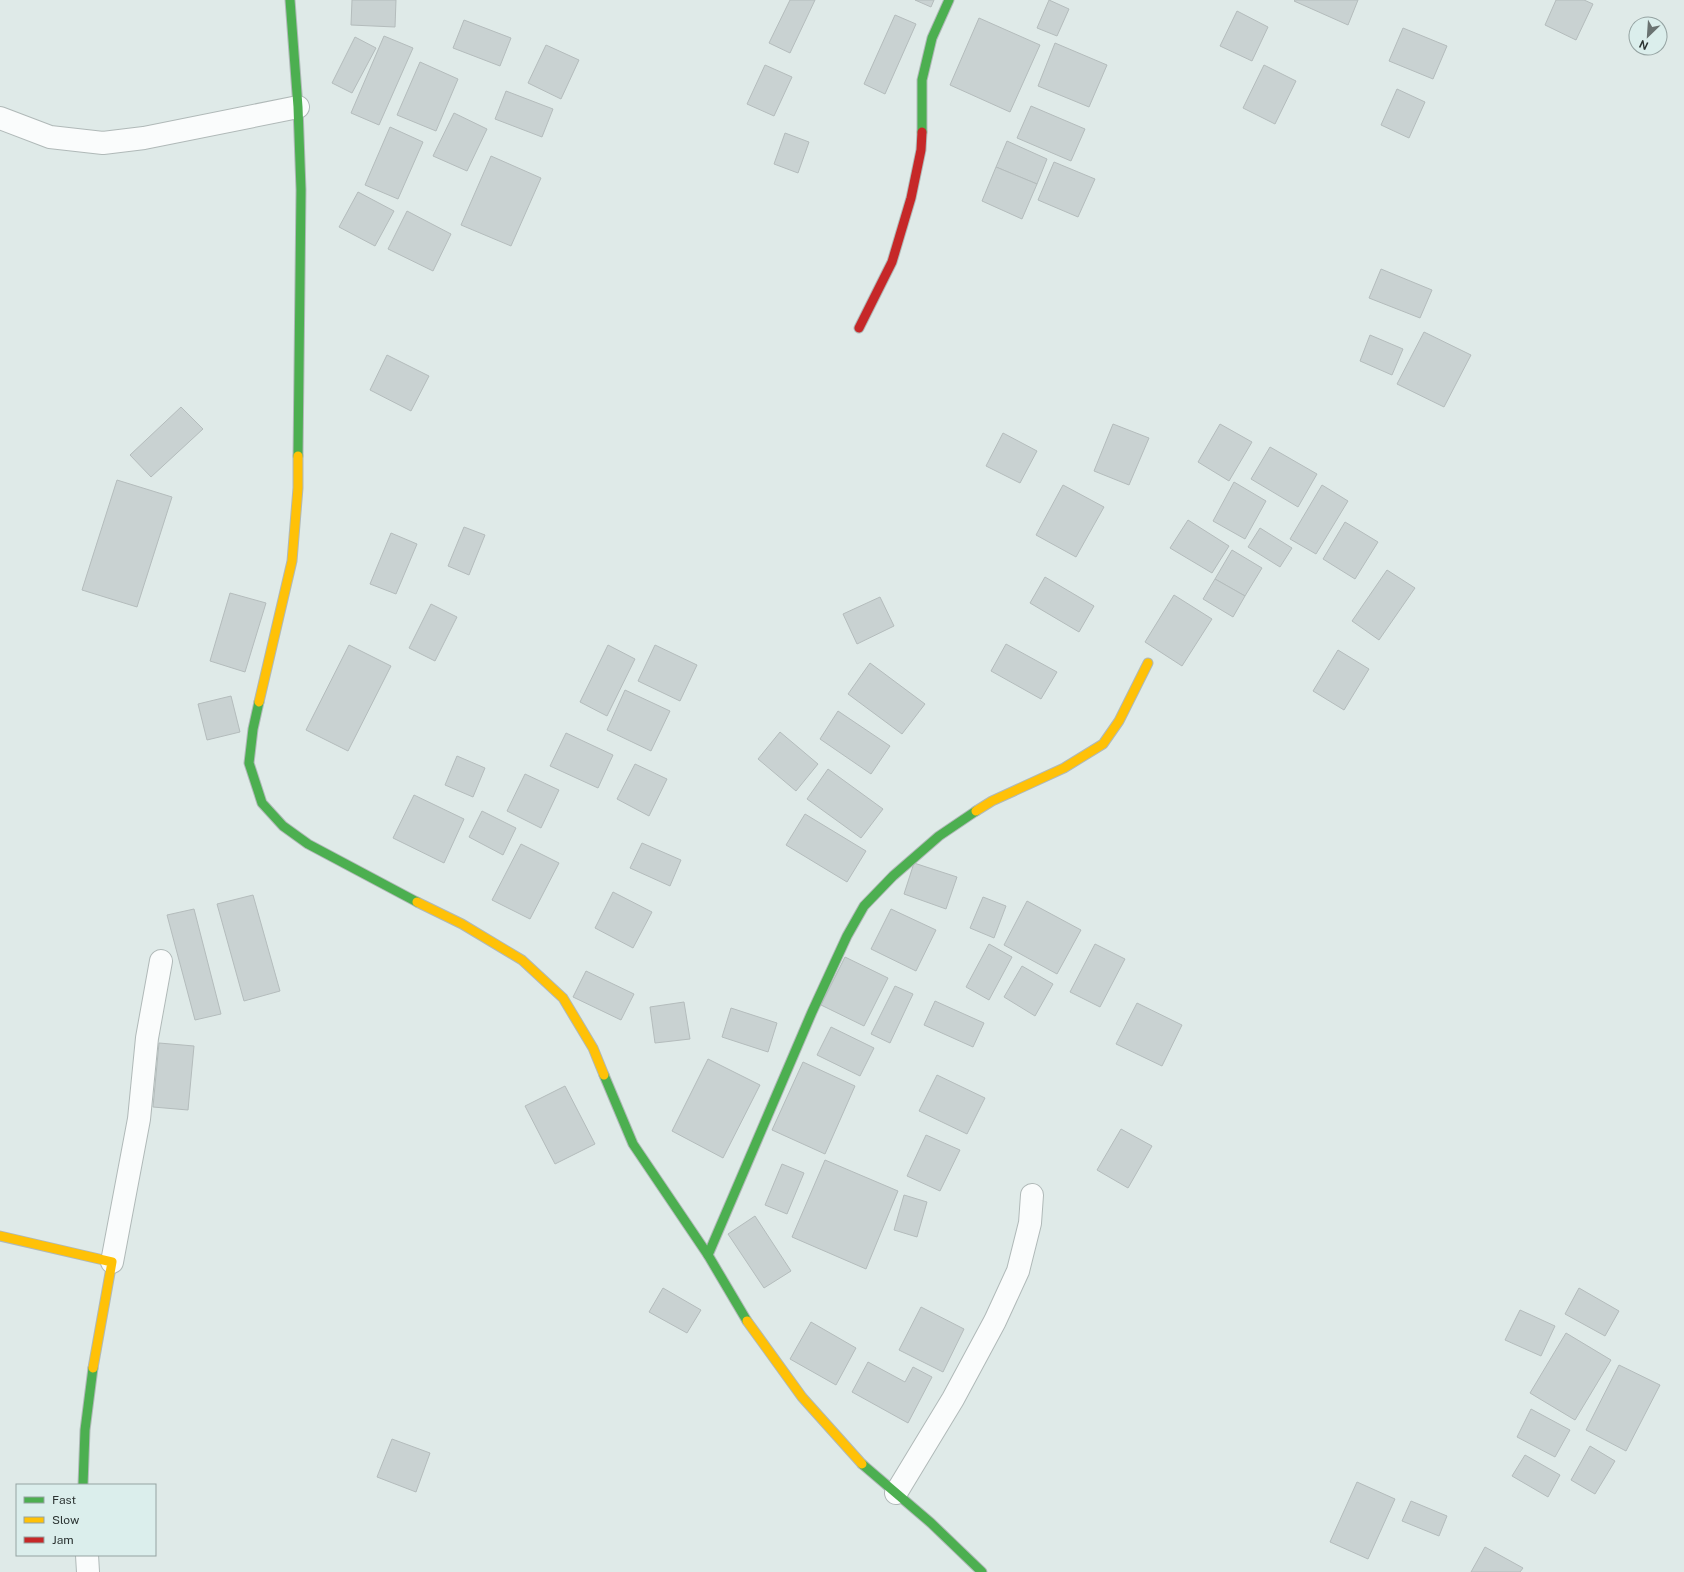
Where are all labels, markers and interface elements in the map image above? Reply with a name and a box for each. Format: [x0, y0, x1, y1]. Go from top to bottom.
north arrow [1628, 16, 1668, 56]
text: N [1637, 38, 1650, 52]
legend [16, 1484, 156, 1556]
text: Fast [52, 1493, 77, 1507]
text: Slow [52, 1513, 80, 1527]
text: Jam [52, 1533, 74, 1547]

